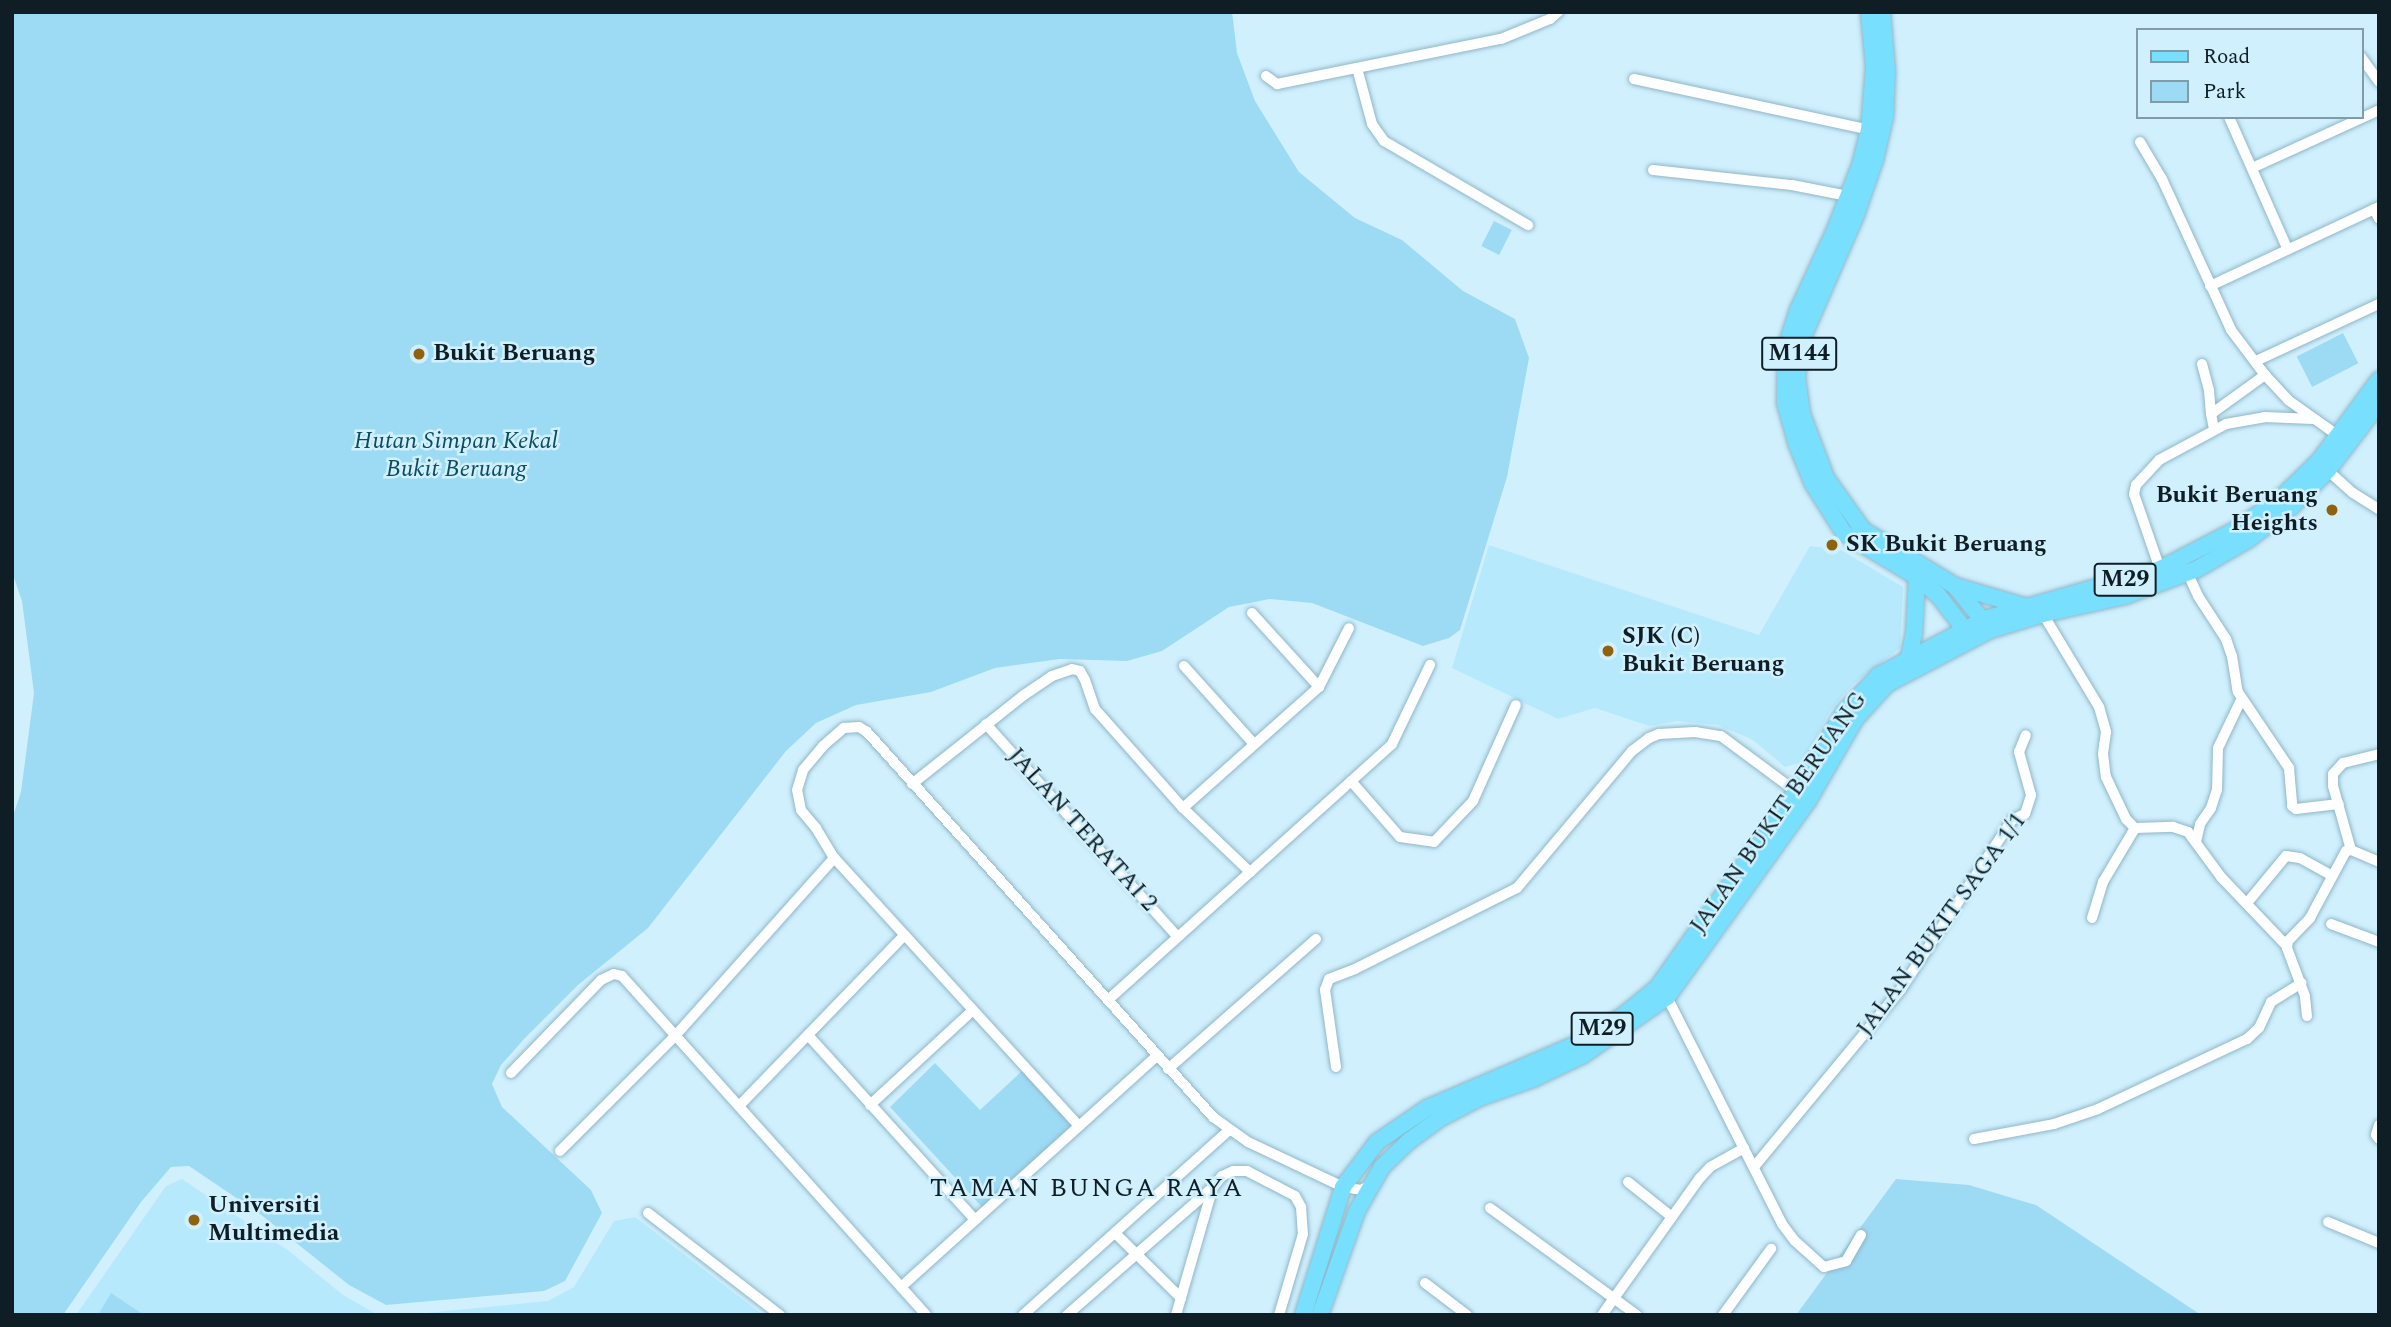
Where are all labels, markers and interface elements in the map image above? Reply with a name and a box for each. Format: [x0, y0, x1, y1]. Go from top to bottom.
legend [2136, 28, 2363, 119]
text: Road [2203, 41, 2250, 73]
text: Park [2203, 76, 2246, 108]
road number: M144 [1760, 334, 1838, 374]
place label: Bukit Beruang [433, 340, 595, 368]
marker: Bukit Beruang [411, 346, 427, 362]
park label: Hutan Simpan Kekal Bukit Beruang [354, 428, 558, 484]
place label: Bukit Beruang Heights [2156, 482, 2318, 538]
marker: Bukit Beruang Heights [2324, 502, 2340, 518]
place label: SK Bukit Beruang [1846, 531, 2047, 559]
marker: SK Bukit Beruang [1824, 537, 1840, 553]
road number: M29 [2094, 560, 2156, 600]
place label: SJK (C) Bukit Beruang [1622, 623, 1784, 679]
marker: SJK (C) Bukit Beruang [1600, 643, 1616, 659]
street label: JALAN BUKIT BERUANG [1684, 687, 1874, 939]
street label: JALAN TERATAI 2 [1001, 742, 1163, 918]
street label: JALAN BUKIT SAGA 1/1 [1851, 808, 2033, 1042]
road number: M29 [1570, 1010, 1634, 1048]
district label: TAMAN BUNGA RAYA [932, 1173, 1242, 1205]
place label: Universiti Multimedia [208, 1192, 339, 1248]
marker: Universiti Multimedia [186, 1212, 202, 1228]

